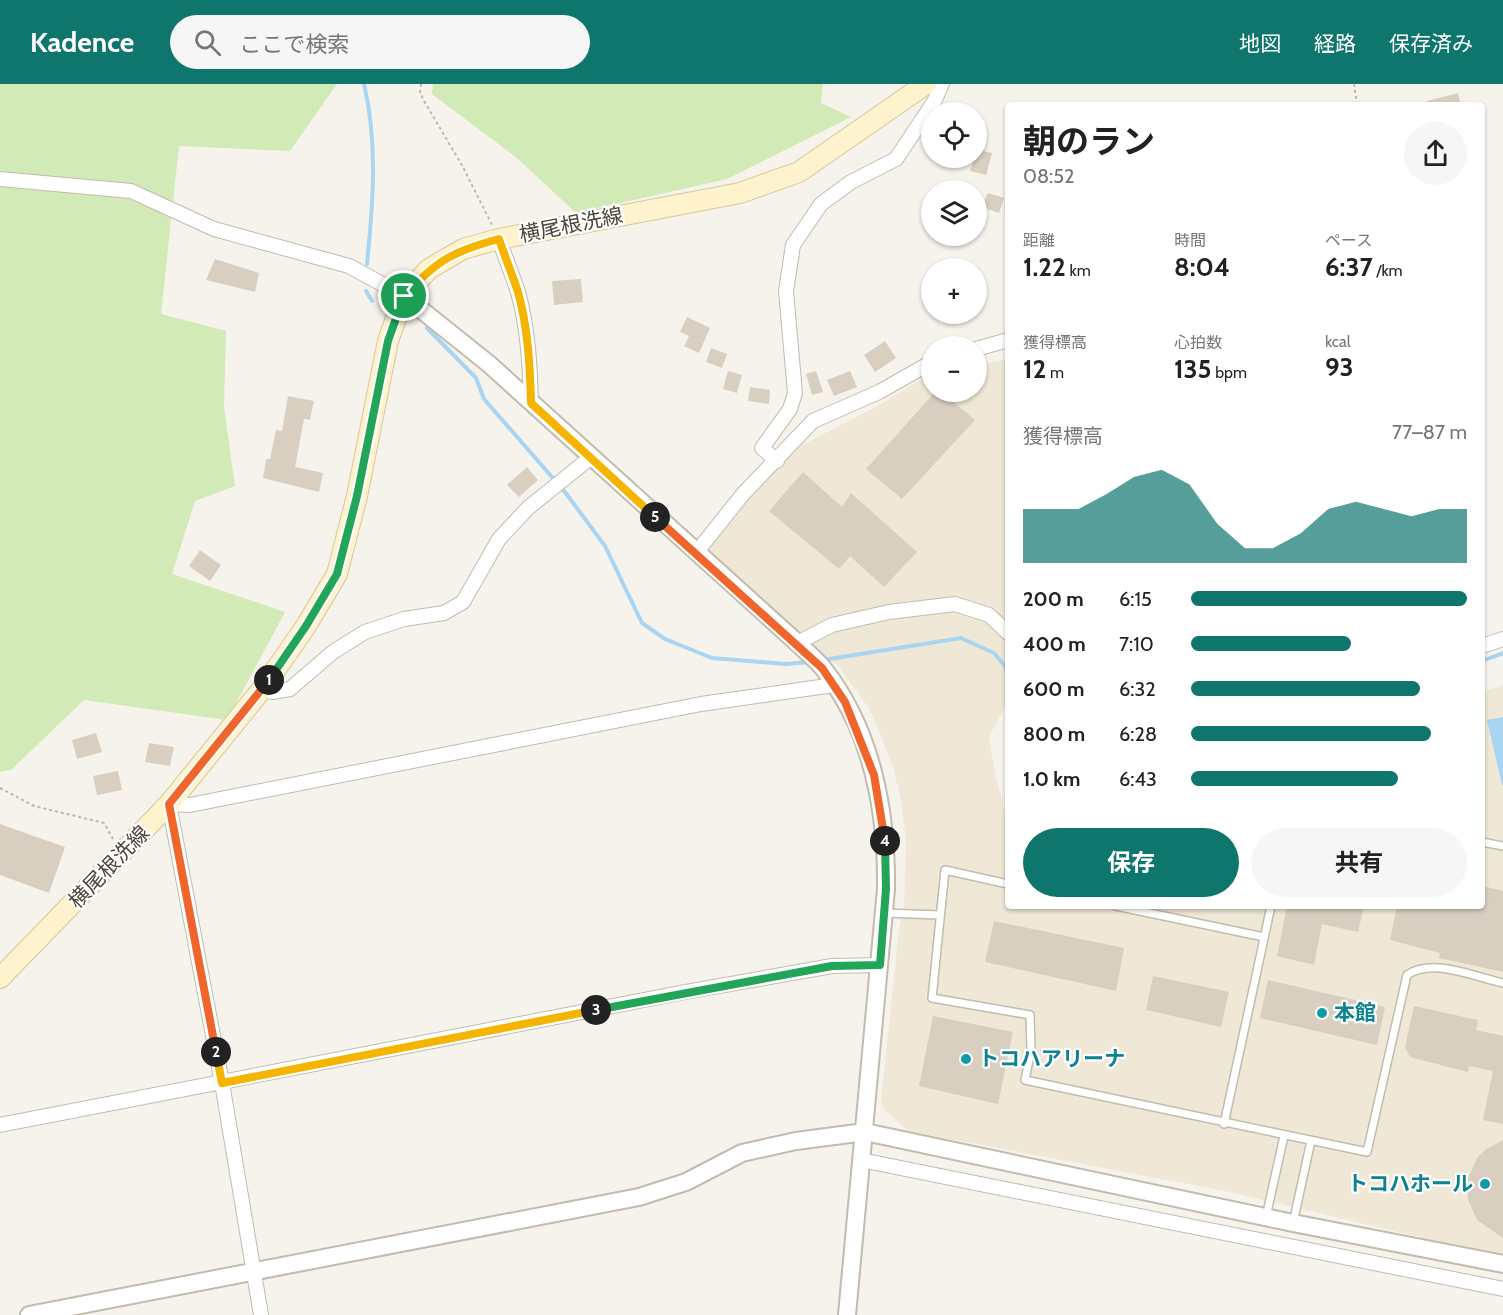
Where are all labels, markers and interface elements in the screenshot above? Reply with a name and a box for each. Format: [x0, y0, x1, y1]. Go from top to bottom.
search box [170, 15, 590, 69]
text: Kadence [30, 25, 134, 59]
icon: search [191, 26, 224, 59]
text: ここで検索 [239, 31, 349, 58]
text: 地図 [1239, 31, 1281, 56]
text: 経路 [1314, 31, 1356, 56]
text: 保存済み [1389, 31, 1473, 56]
map controls [921, 102, 987, 402]
button: locate [921, 102, 987, 168]
text: 朝のラン [1023, 121, 1155, 161]
button: share [1404, 122, 1467, 185]
text: 08:52 [1023, 164, 1075, 188]
button: layers [921, 180, 987, 246]
street label: 横尾根洗線 [517, 202, 625, 247]
text: 距離 [1023, 231, 1055, 250]
text: 時間 [1174, 231, 1206, 250]
text: ペース [1325, 231, 1372, 250]
text: 1.22 [1023, 251, 1066, 283]
text: 8:04 [1174, 251, 1230, 283]
text: 6:37 [1325, 251, 1373, 283]
button: + [921, 258, 987, 324]
text: km [1066, 261, 1091, 280]
text: /km [1373, 261, 1403, 280]
pin [378, 270, 429, 321]
icon: arrive [387, 279, 420, 312]
text: kcal [1325, 332, 1351, 351]
text: 獲得標高 [1023, 333, 1087, 352]
text: 心拍数 [1174, 333, 1222, 352]
button: − [921, 336, 987, 402]
text: 93 [1325, 351, 1354, 383]
text: 12 [1023, 353, 1046, 385]
text: 135 [1174, 353, 1212, 385]
text: m [1046, 363, 1064, 382]
text: bpm [1212, 363, 1247, 382]
text: 77–87 m [1392, 420, 1467, 444]
text: 獲得標高 [1023, 424, 1103, 448]
pin: 5 [640, 502, 670, 532]
text: 5 [651, 507, 659, 526]
text: 200 m [1023, 587, 1084, 611]
text: 6:15 [1119, 587, 1152, 611]
text: 400 m [1023, 632, 1086, 656]
text: 7:10 [1119, 632, 1154, 656]
pin: 1 [254, 665, 284, 695]
text: 1 [266, 670, 272, 689]
text: 600 m [1023, 677, 1084, 701]
text: 6:32 [1119, 677, 1156, 701]
text: 800 m [1023, 722, 1085, 746]
text: 6:28 [1119, 722, 1157, 746]
text: 1.0 km [1023, 767, 1080, 791]
text: 6:43 [1119, 767, 1157, 791]
street label: 横尾根洗線 [63, 820, 154, 913]
pin: 4 [870, 826, 900, 856]
button: 保存 [1023, 828, 1239, 897]
button: 共有 [1251, 828, 1467, 897]
text: 4 [880, 831, 890, 850]
pin: 3 [581, 995, 611, 1025]
text: 3 [592, 1000, 600, 1019]
place label: 本館 [1334, 1000, 1376, 1025]
marker: 本館 [1315, 1006, 1329, 1020]
pin: 2 [201, 1037, 231, 1067]
text: 2 [212, 1042, 220, 1061]
place label: トコハアリーナ [978, 1046, 1125, 1071]
marker: トコハアリーナ [959, 1052, 973, 1066]
place label: トコハホール [1347, 1171, 1473, 1196]
marker: トコハホール [1478, 1177, 1492, 1191]

